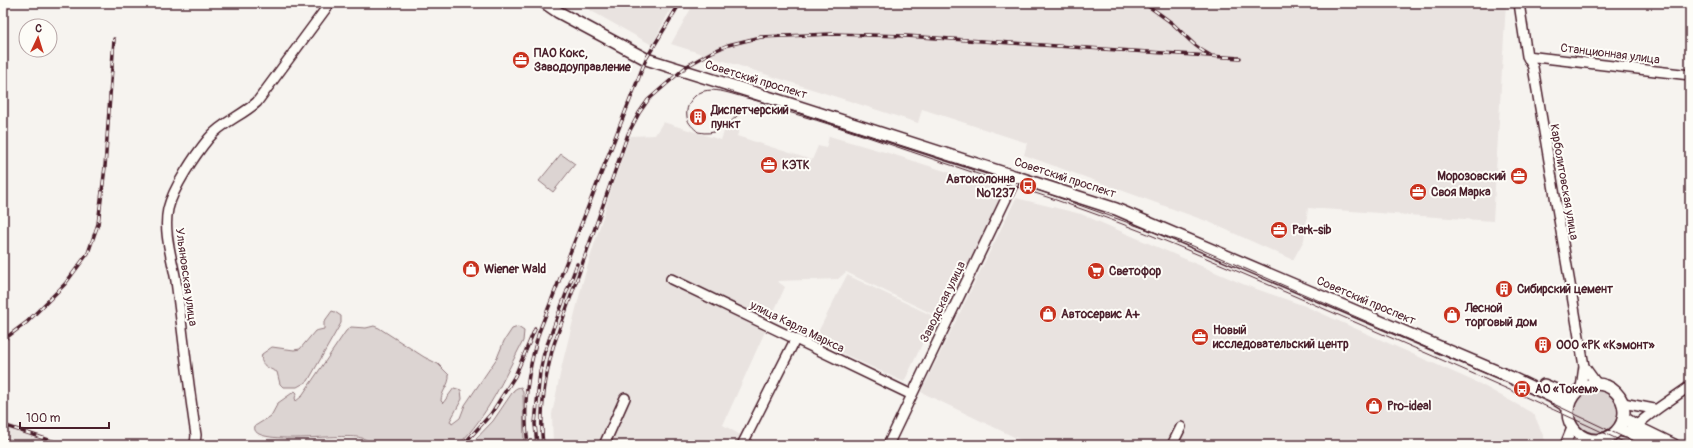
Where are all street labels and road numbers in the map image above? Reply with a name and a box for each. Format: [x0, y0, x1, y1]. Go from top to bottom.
street label: Станционная улица [1559, 40, 1661, 68]
street label: Советский проспект [703, 57, 809, 103]
street label: Карболитовская улица [1546, 123, 1582, 242]
street label: Советский проспект [1012, 154, 1118, 202]
street label: Ульяновская улица [172, 227, 200, 327]
street label: Заводская улица [917, 259, 969, 345]
street label: Советский проспект [1314, 273, 1418, 329]
street label: улица Карла Маркса [747, 297, 847, 356]

